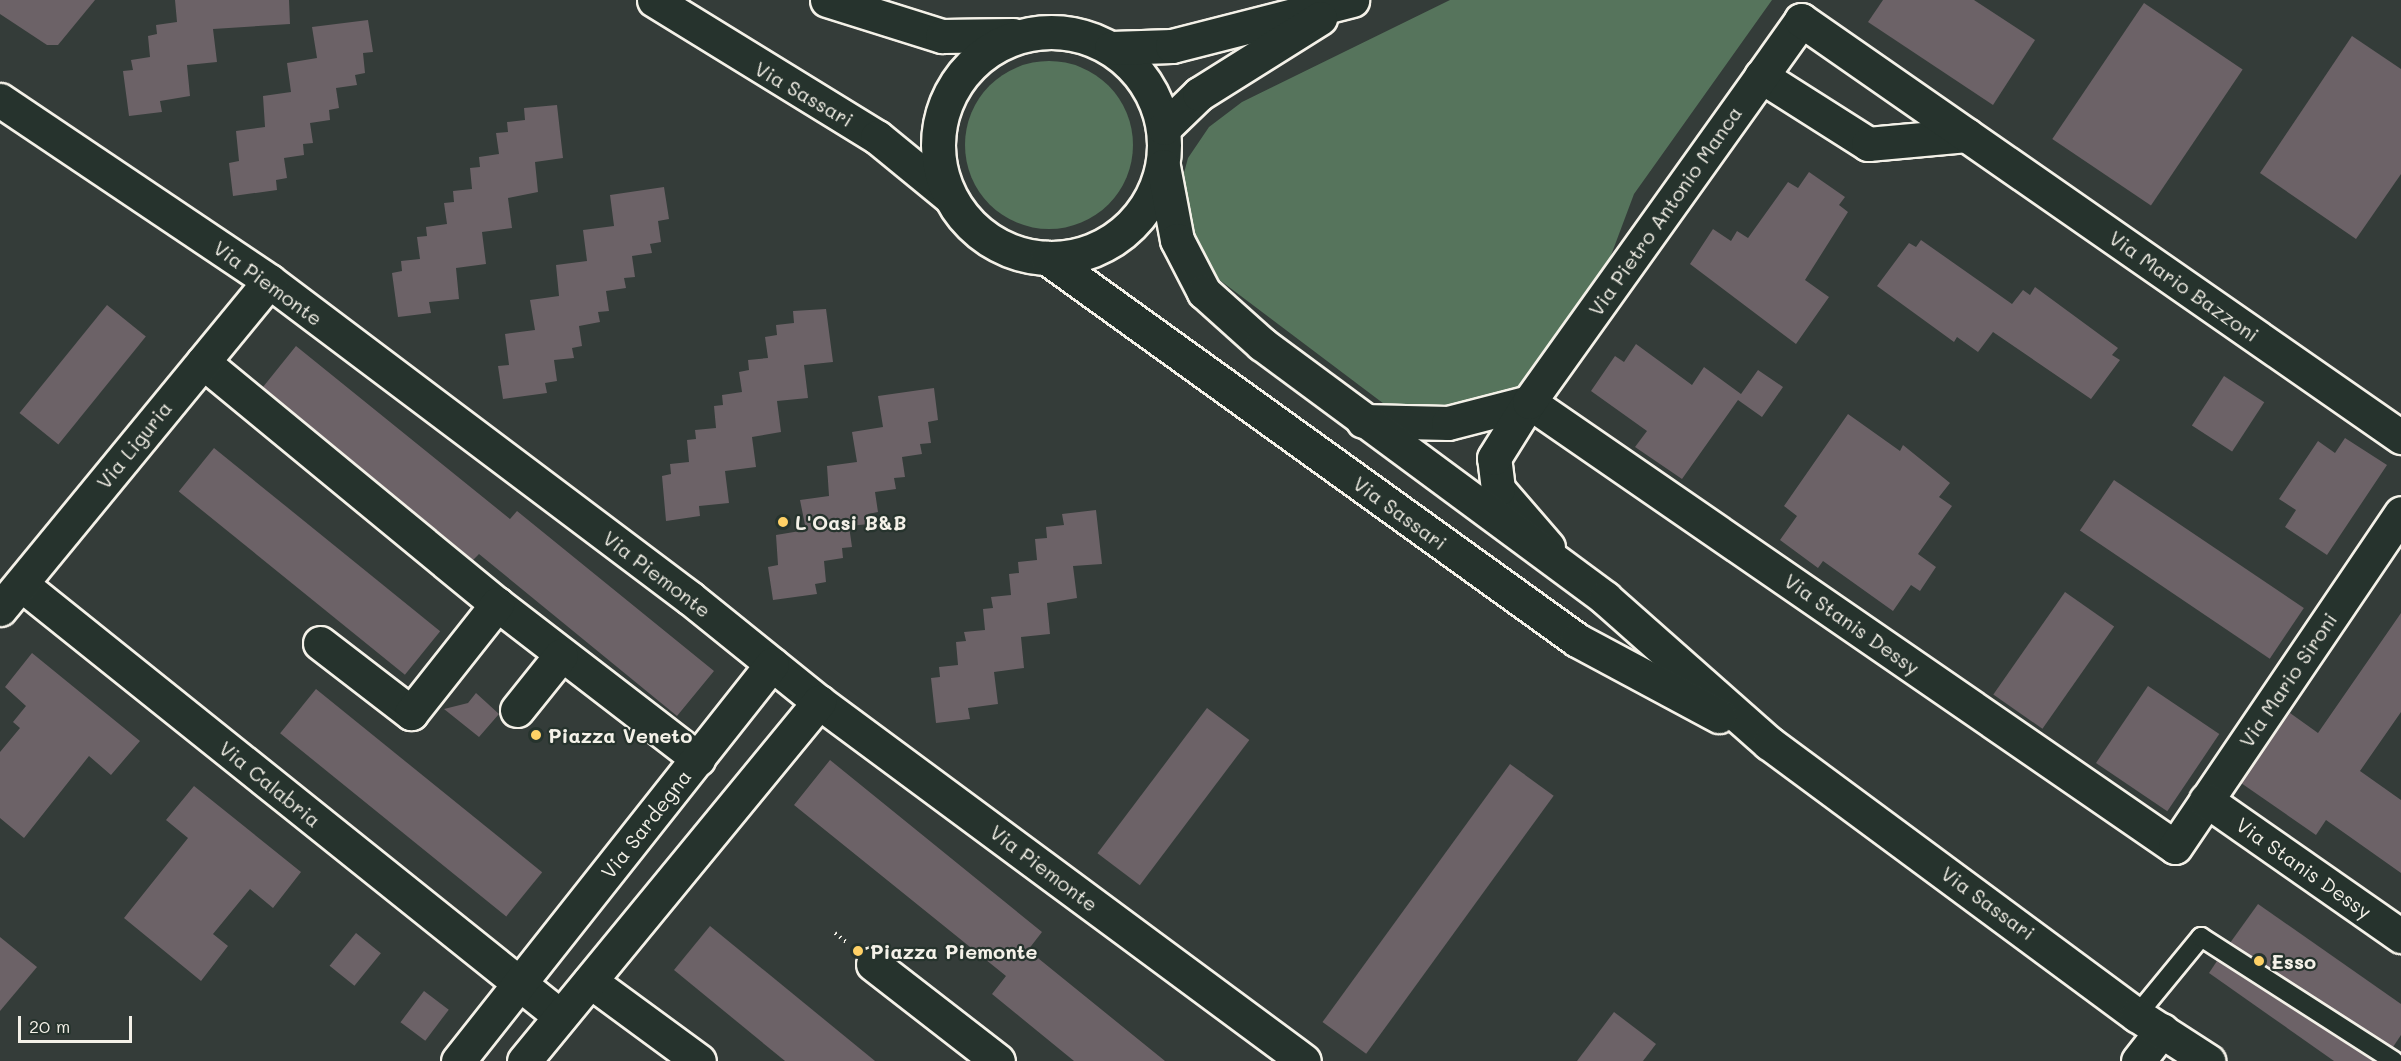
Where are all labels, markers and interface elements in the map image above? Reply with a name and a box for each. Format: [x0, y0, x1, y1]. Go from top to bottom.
street label: Via Sassari [751, 56, 857, 132]
street label: Via Pietro Antonio Manca [1583, 102, 1747, 320]
street label: Via Mario Bazzoni [2105, 225, 2263, 347]
street label: Via Piemonte [209, 235, 327, 331]
street label: Via Liguria [91, 396, 177, 494]
street label: Via Sassari [1349, 471, 1451, 555]
place label: L'Oasi B&B [795, 510, 906, 534]
marker: L'Oasi B&B [776, 515, 790, 529]
street label: Via Piemonte [598, 526, 716, 622]
street label: Via Stanis Dessy [1780, 568, 1924, 680]
street label: Via Mario Sironi [2234, 608, 2342, 752]
place label: Piazza Veneto [548, 723, 692, 747]
marker: Piazza Veneto [529, 728, 543, 742]
street label: Via Calabria [214, 736, 326, 832]
street label: Via Sardegna [596, 765, 696, 883]
street label: Via Stanis Dessy [2232, 812, 2376, 924]
street label: Via Piemonte [985, 820, 1103, 916]
street label: Via Sassari [1937, 861, 2039, 945]
place label: Piazza Piemonte [870, 939, 1037, 963]
marker: Piazza Piemonte [851, 944, 865, 958]
place label: Esso [2271, 949, 2316, 973]
marker: Esso [2252, 954, 2266, 968]
scale bar [21, 1004, 135, 1042]
text: 20 m [29, 1014, 70, 1038]

